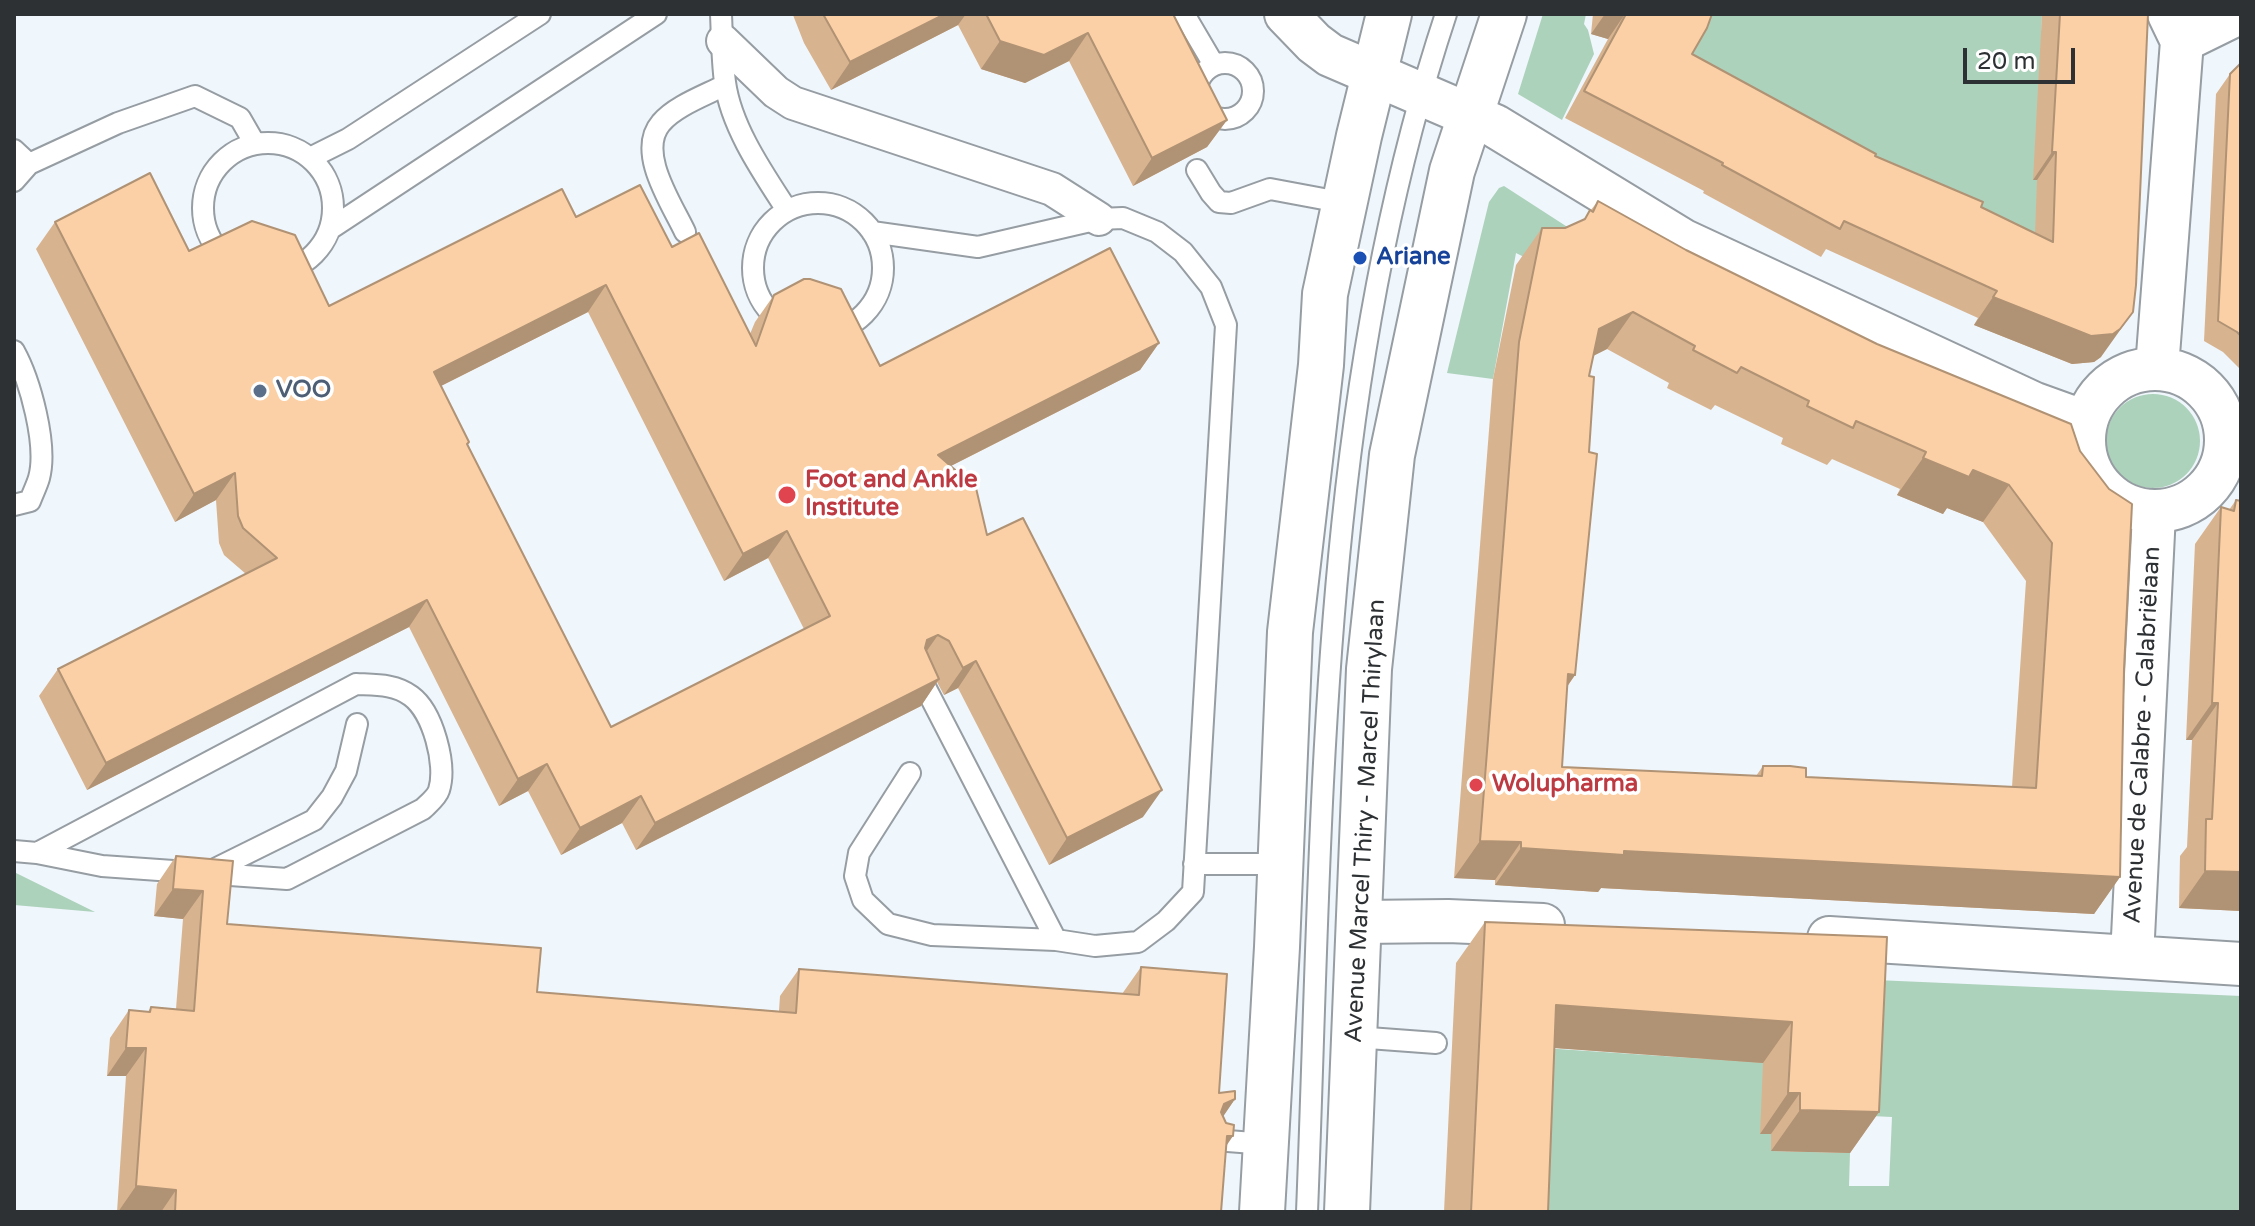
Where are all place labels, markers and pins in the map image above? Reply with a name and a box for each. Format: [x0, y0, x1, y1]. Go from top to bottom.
place label: Ariane [1376, 244, 1451, 272]
marker: Ariane [1351, 249, 1369, 267]
place label: VOO [276, 377, 331, 405]
marker: VOO [251, 382, 269, 400]
place label: Foot and Ankle Institute [805, 467, 978, 523]
marker: Foot and Ankle Institute [776, 484, 798, 506]
place label: Wolupharma [1492, 771, 1638, 799]
marker: Wolupharma [1467, 776, 1485, 794]

